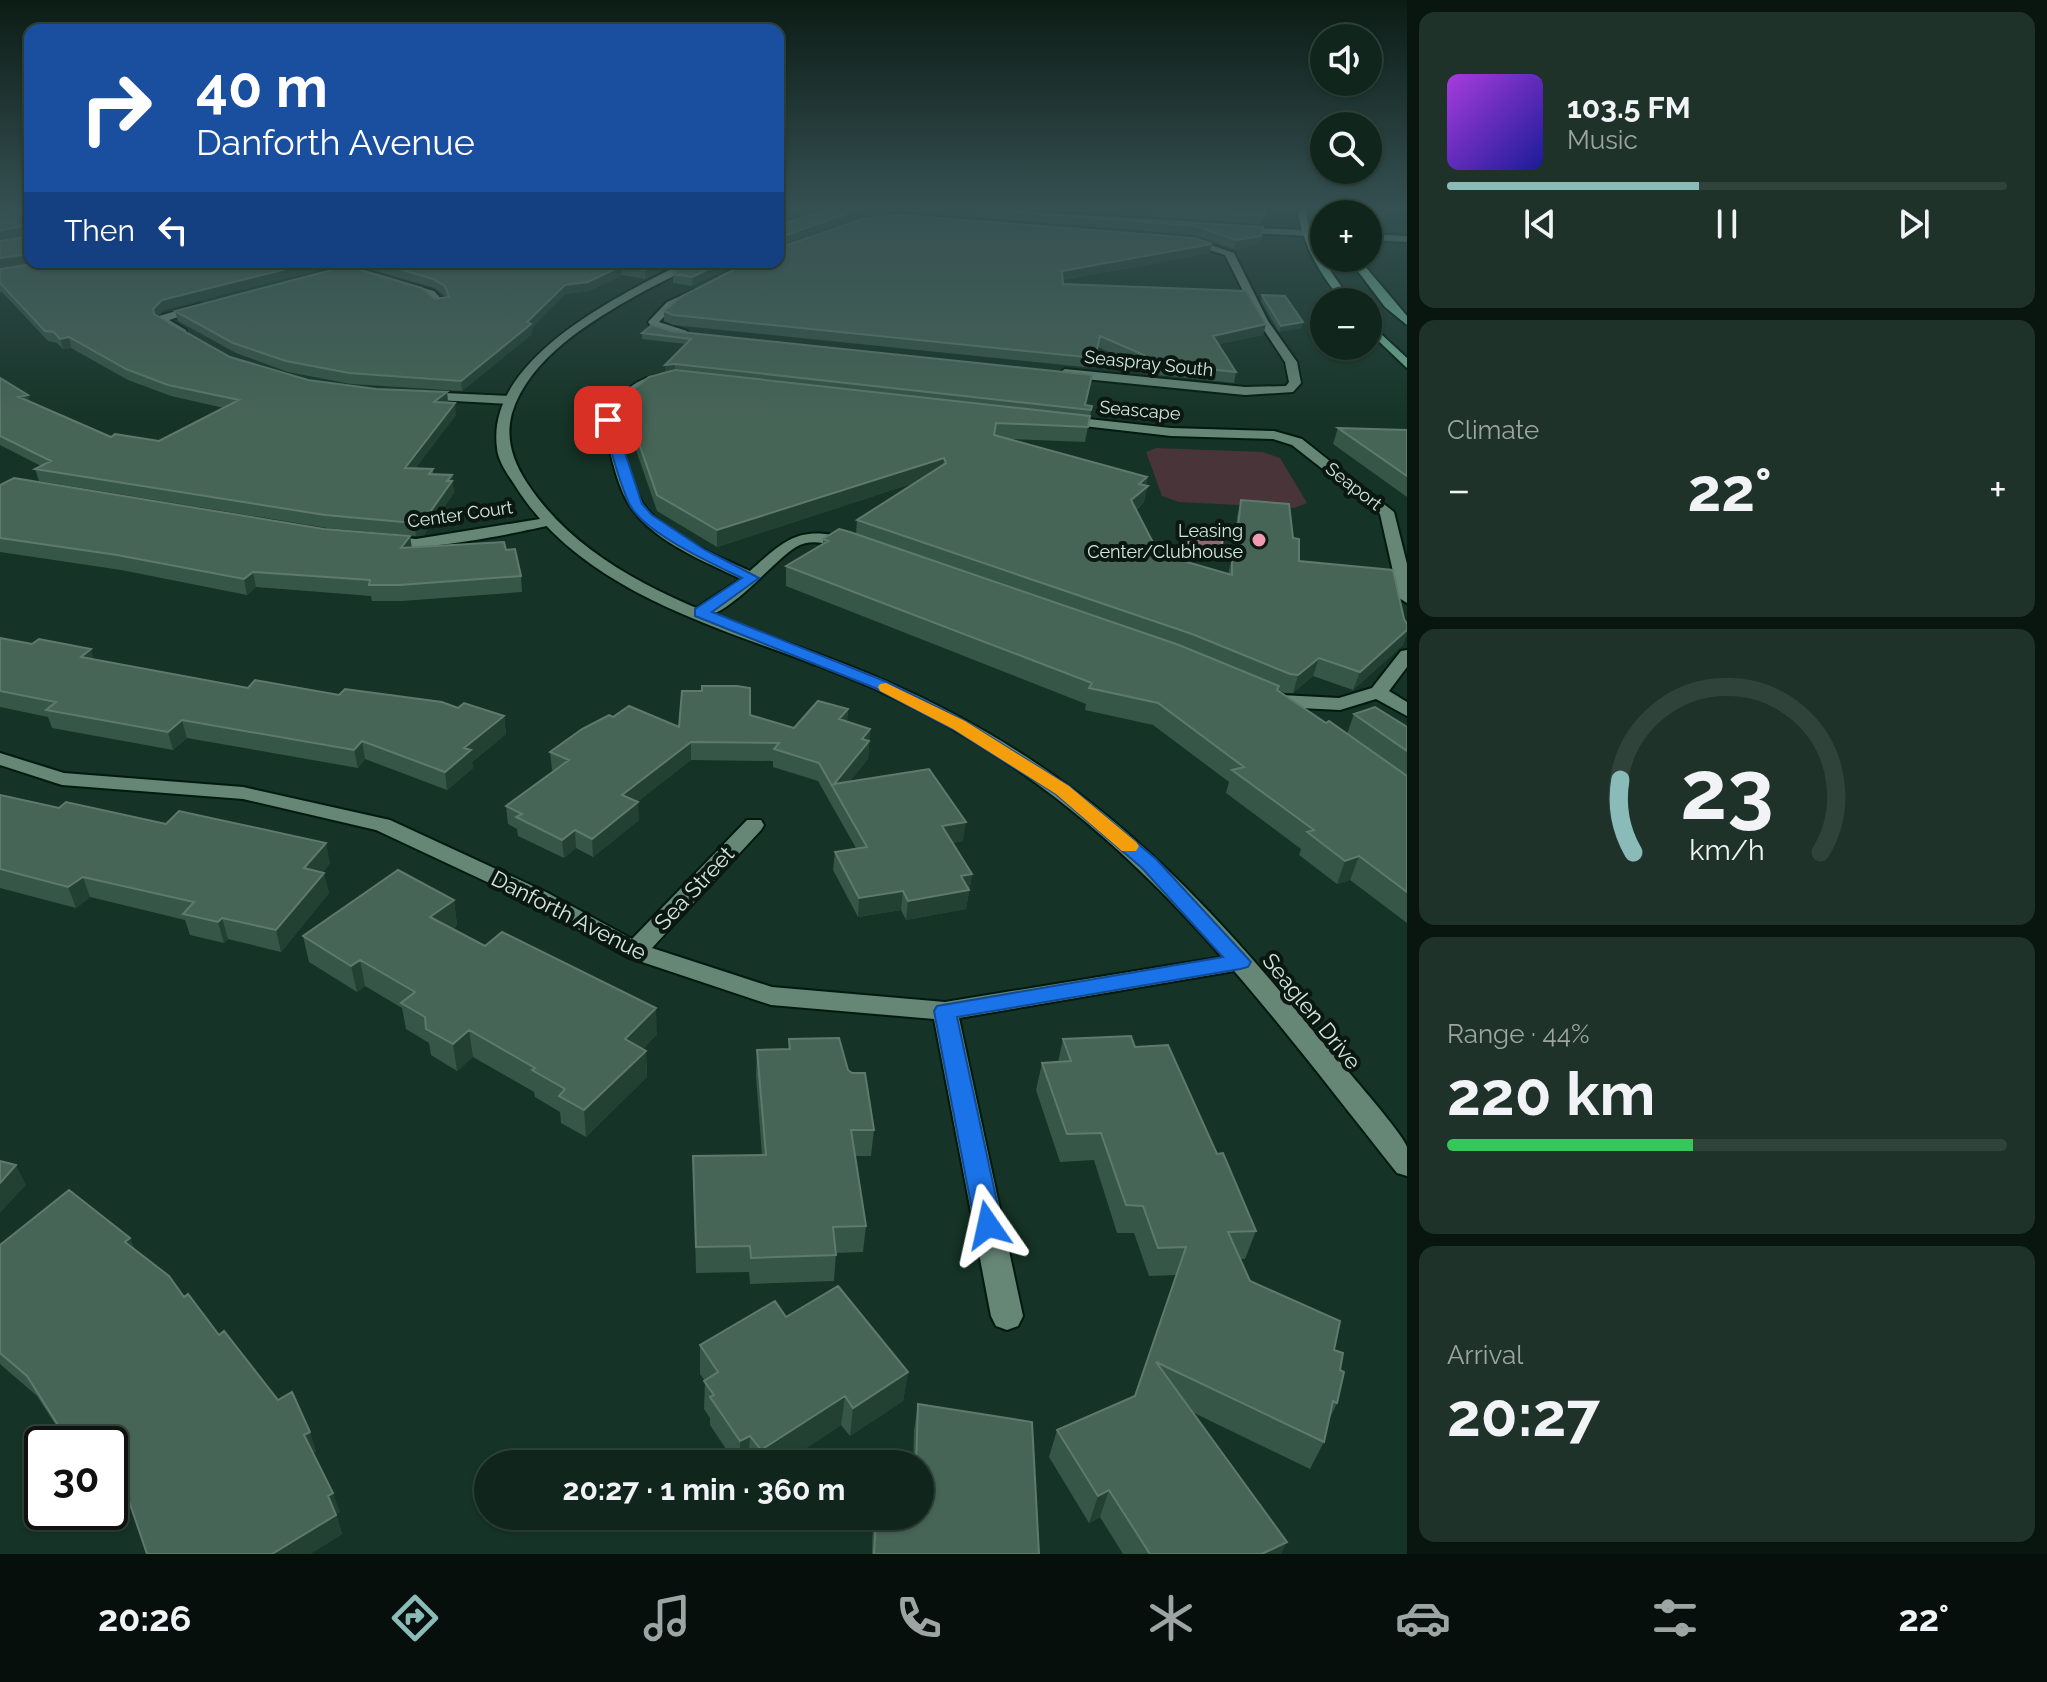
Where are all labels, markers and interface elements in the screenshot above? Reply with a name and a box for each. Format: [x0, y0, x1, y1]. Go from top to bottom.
map controls [1310, 24, 1382, 360]
button: sound [1310, 24, 1382, 96]
text: 40 m [196, 54, 328, 120]
icon: right [64, 56, 168, 160]
text: 103.5 FM [1567, 90, 1691, 125]
button: search [1310, 112, 1382, 184]
text: Danforth Avenue [196, 121, 475, 163]
text: Music [1567, 125, 1638, 155]
button: + [1310, 200, 1382, 272]
icon: previous [1518, 202, 1562, 246]
icon: pause [1705, 202, 1749, 246]
icon: next [1892, 202, 1936, 246]
icon: left [151, 208, 195, 252]
text: Then [64, 213, 135, 248]
button: − [1310, 288, 1382, 360]
street label: Seaspray South [1083, 346, 1215, 380]
pin [574, 386, 642, 454]
street label: Seascape [1099, 396, 1182, 424]
icon: arrive [586, 398, 630, 442]
text: Climate [1447, 415, 1539, 445]
text: 22° [1688, 455, 1772, 525]
street label: Seaport [1322, 458, 1386, 514]
text: − [1447, 464, 1471, 515]
text: + [1989, 464, 2007, 515]
street label: Center Court [406, 496, 514, 532]
place label: Leasing Center/Clubhouse [1087, 520, 1243, 562]
marker: Leasing Center/Clubhouse [1250, 531, 1268, 549]
text: 23 [1680, 741, 1774, 838]
text: km/h [1689, 833, 1765, 867]
street label: Sea Street [649, 840, 740, 935]
street label: Danforth Avenue [487, 865, 651, 965]
street label: Seaglen Drive [1257, 948, 1367, 1074]
text: Range · 44% [1447, 1019, 1590, 1049]
text: 220 km [1447, 1059, 1655, 1129]
position arrow [946, 1183, 1030, 1267]
text: Arrival [1447, 1340, 1523, 1370]
text: 20:27 [1447, 1380, 1600, 1450]
speed limit sign: 30 [24, 1426, 128, 1530]
text: 20:27 · 1 min · 360 m [562, 1472, 846, 1507]
icon: directions [387, 1590, 443, 1646]
icon: music [639, 1590, 695, 1646]
icon: phone [891, 1590, 947, 1646]
icon: climate [1143, 1590, 1199, 1646]
icon: car [1395, 1590, 1451, 1646]
icon: filters [1647, 1590, 1703, 1646]
text: 20:26 [98, 1597, 191, 1639]
text: 22° [1898, 1597, 1949, 1639]

